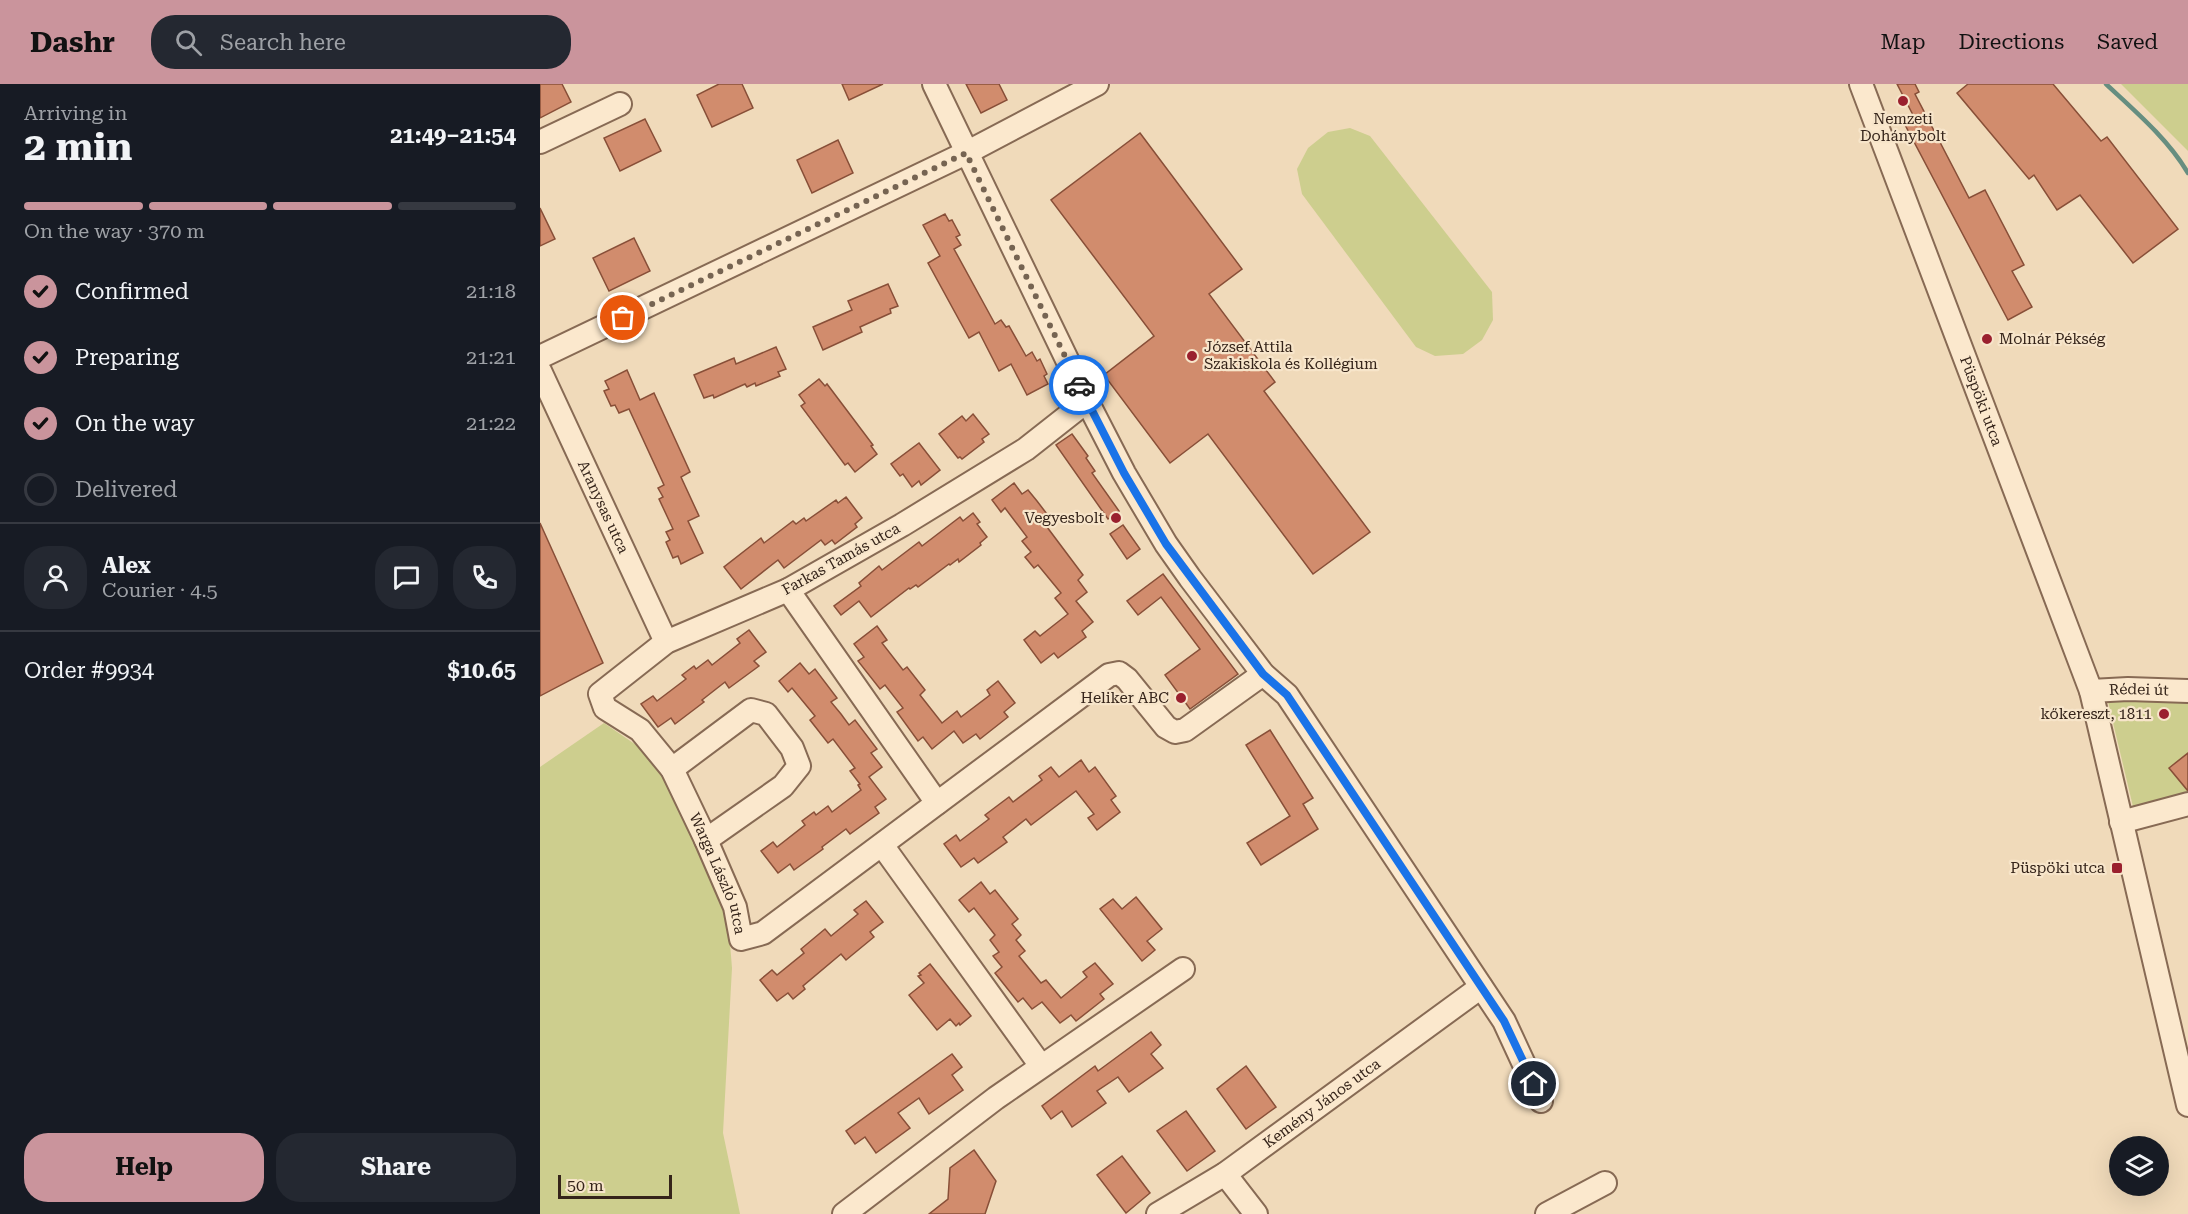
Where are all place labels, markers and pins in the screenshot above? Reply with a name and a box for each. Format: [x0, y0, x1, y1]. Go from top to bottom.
marker: Nemzeti Dohánybolt [1896, 94, 1910, 108]
place label: Nemzeti Dohánybolt [1860, 110, 1947, 145]
pin [597, 292, 648, 343]
place label: Molnár Pékség [1999, 330, 2106, 348]
marker: Molnár Pékség [1980, 332, 1994, 346]
place label: József Attila Szakiskola és Kollégium [1204, 338, 1378, 373]
marker: József Attila Szakiskola és Kollégium [1185, 349, 1199, 363]
place label: Vegyesbolt [1024, 509, 1104, 527]
marker: Vegyesbolt [1109, 511, 1123, 525]
place label: Heliker ABC [1081, 689, 1169, 707]
marker: Heliker ABC [1174, 691, 1188, 705]
place label: kőkereszt, 1811 [2041, 705, 2152, 723]
marker: kőkereszt, 1811 [2157, 707, 2171, 721]
place label: Püspöki utca [2010, 859, 2105, 877]
marker: Püspöki utca [2110, 861, 2124, 875]
pin [1508, 1058, 1559, 1109]

